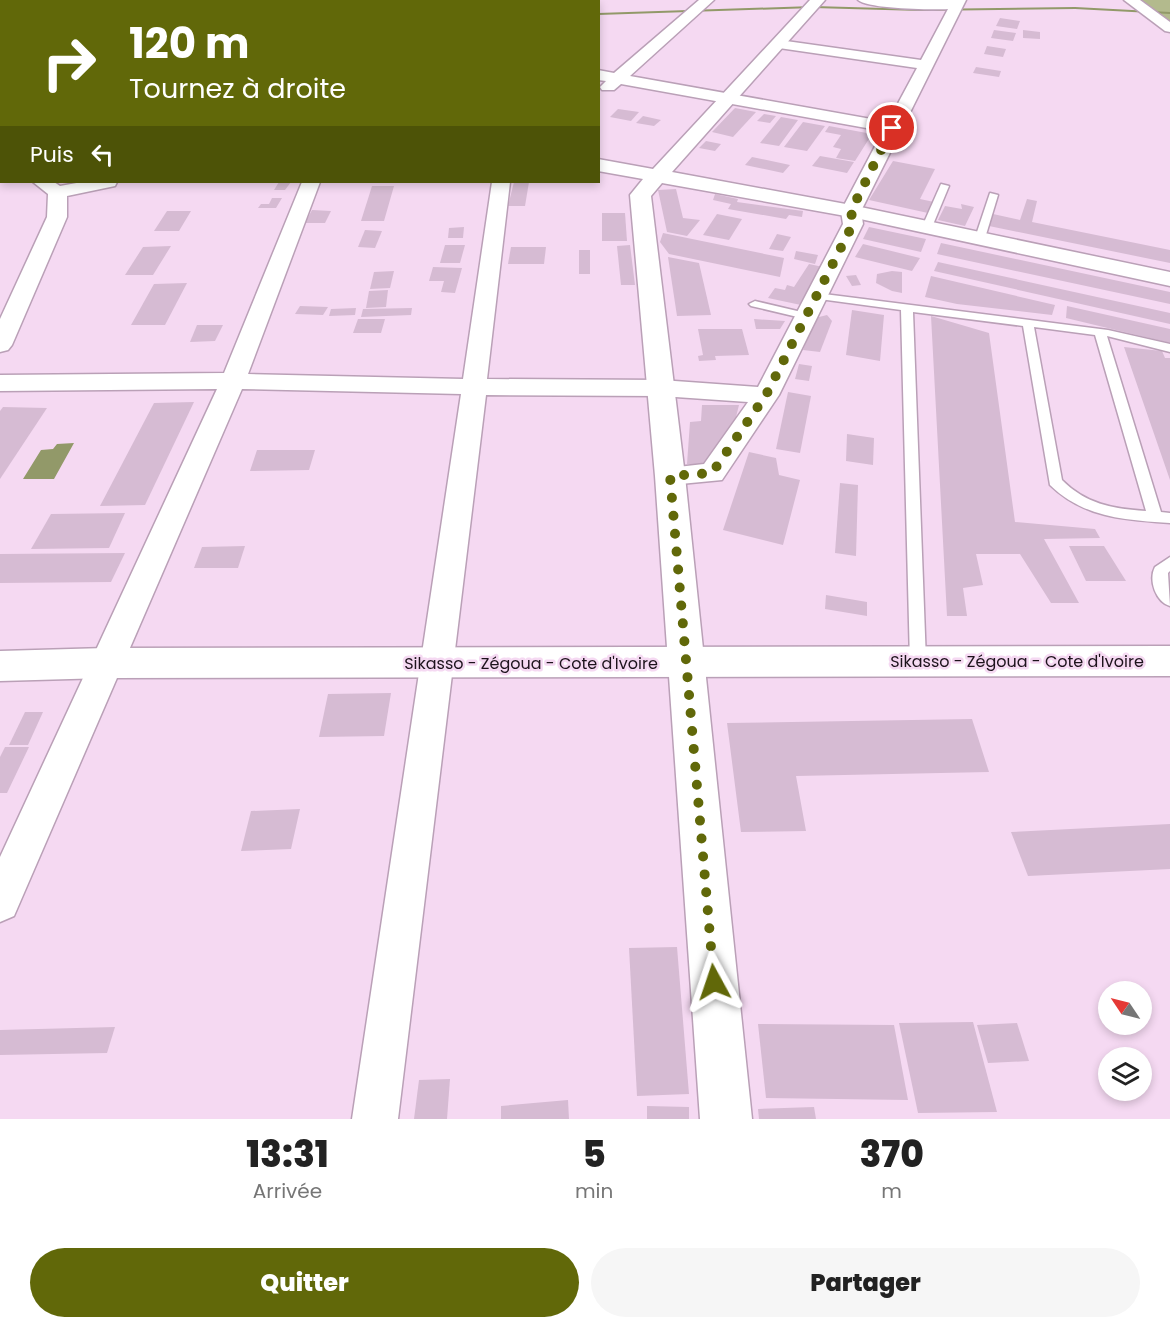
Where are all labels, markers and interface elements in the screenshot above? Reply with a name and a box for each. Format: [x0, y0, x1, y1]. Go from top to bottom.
text: 120 m [129, 14, 250, 73]
icon: right [30, 24, 108, 102]
text: Tournez à droite [129, 70, 346, 107]
pin [866, 102, 917, 153]
icon: arrive [875, 111, 908, 144]
icon: left [86, 138, 119, 171]
text: Puis [30, 139, 74, 170]
street label: Sikasso - Zégoua - Cote d'Ivoire [890, 650, 1144, 673]
street label: Sikasso - Zégoua - Cote d'Ivoire [404, 652, 658, 675]
position arrow [682, 950, 746, 1014]
north arrow [1098, 981, 1152, 1035]
map controls [1098, 981, 1152, 1101]
button: layers [1098, 1047, 1152, 1101]
text: 13:31 [246, 1129, 329, 1180]
text: 5 [582, 1129, 606, 1180]
text: 370 [859, 1129, 924, 1180]
text: Arrivée [253, 1177, 322, 1205]
text: min [575, 1177, 613, 1205]
text: m [881, 1177, 902, 1205]
button: Quitter [30, 1248, 579, 1317]
button: Partager [591, 1248, 1140, 1317]

